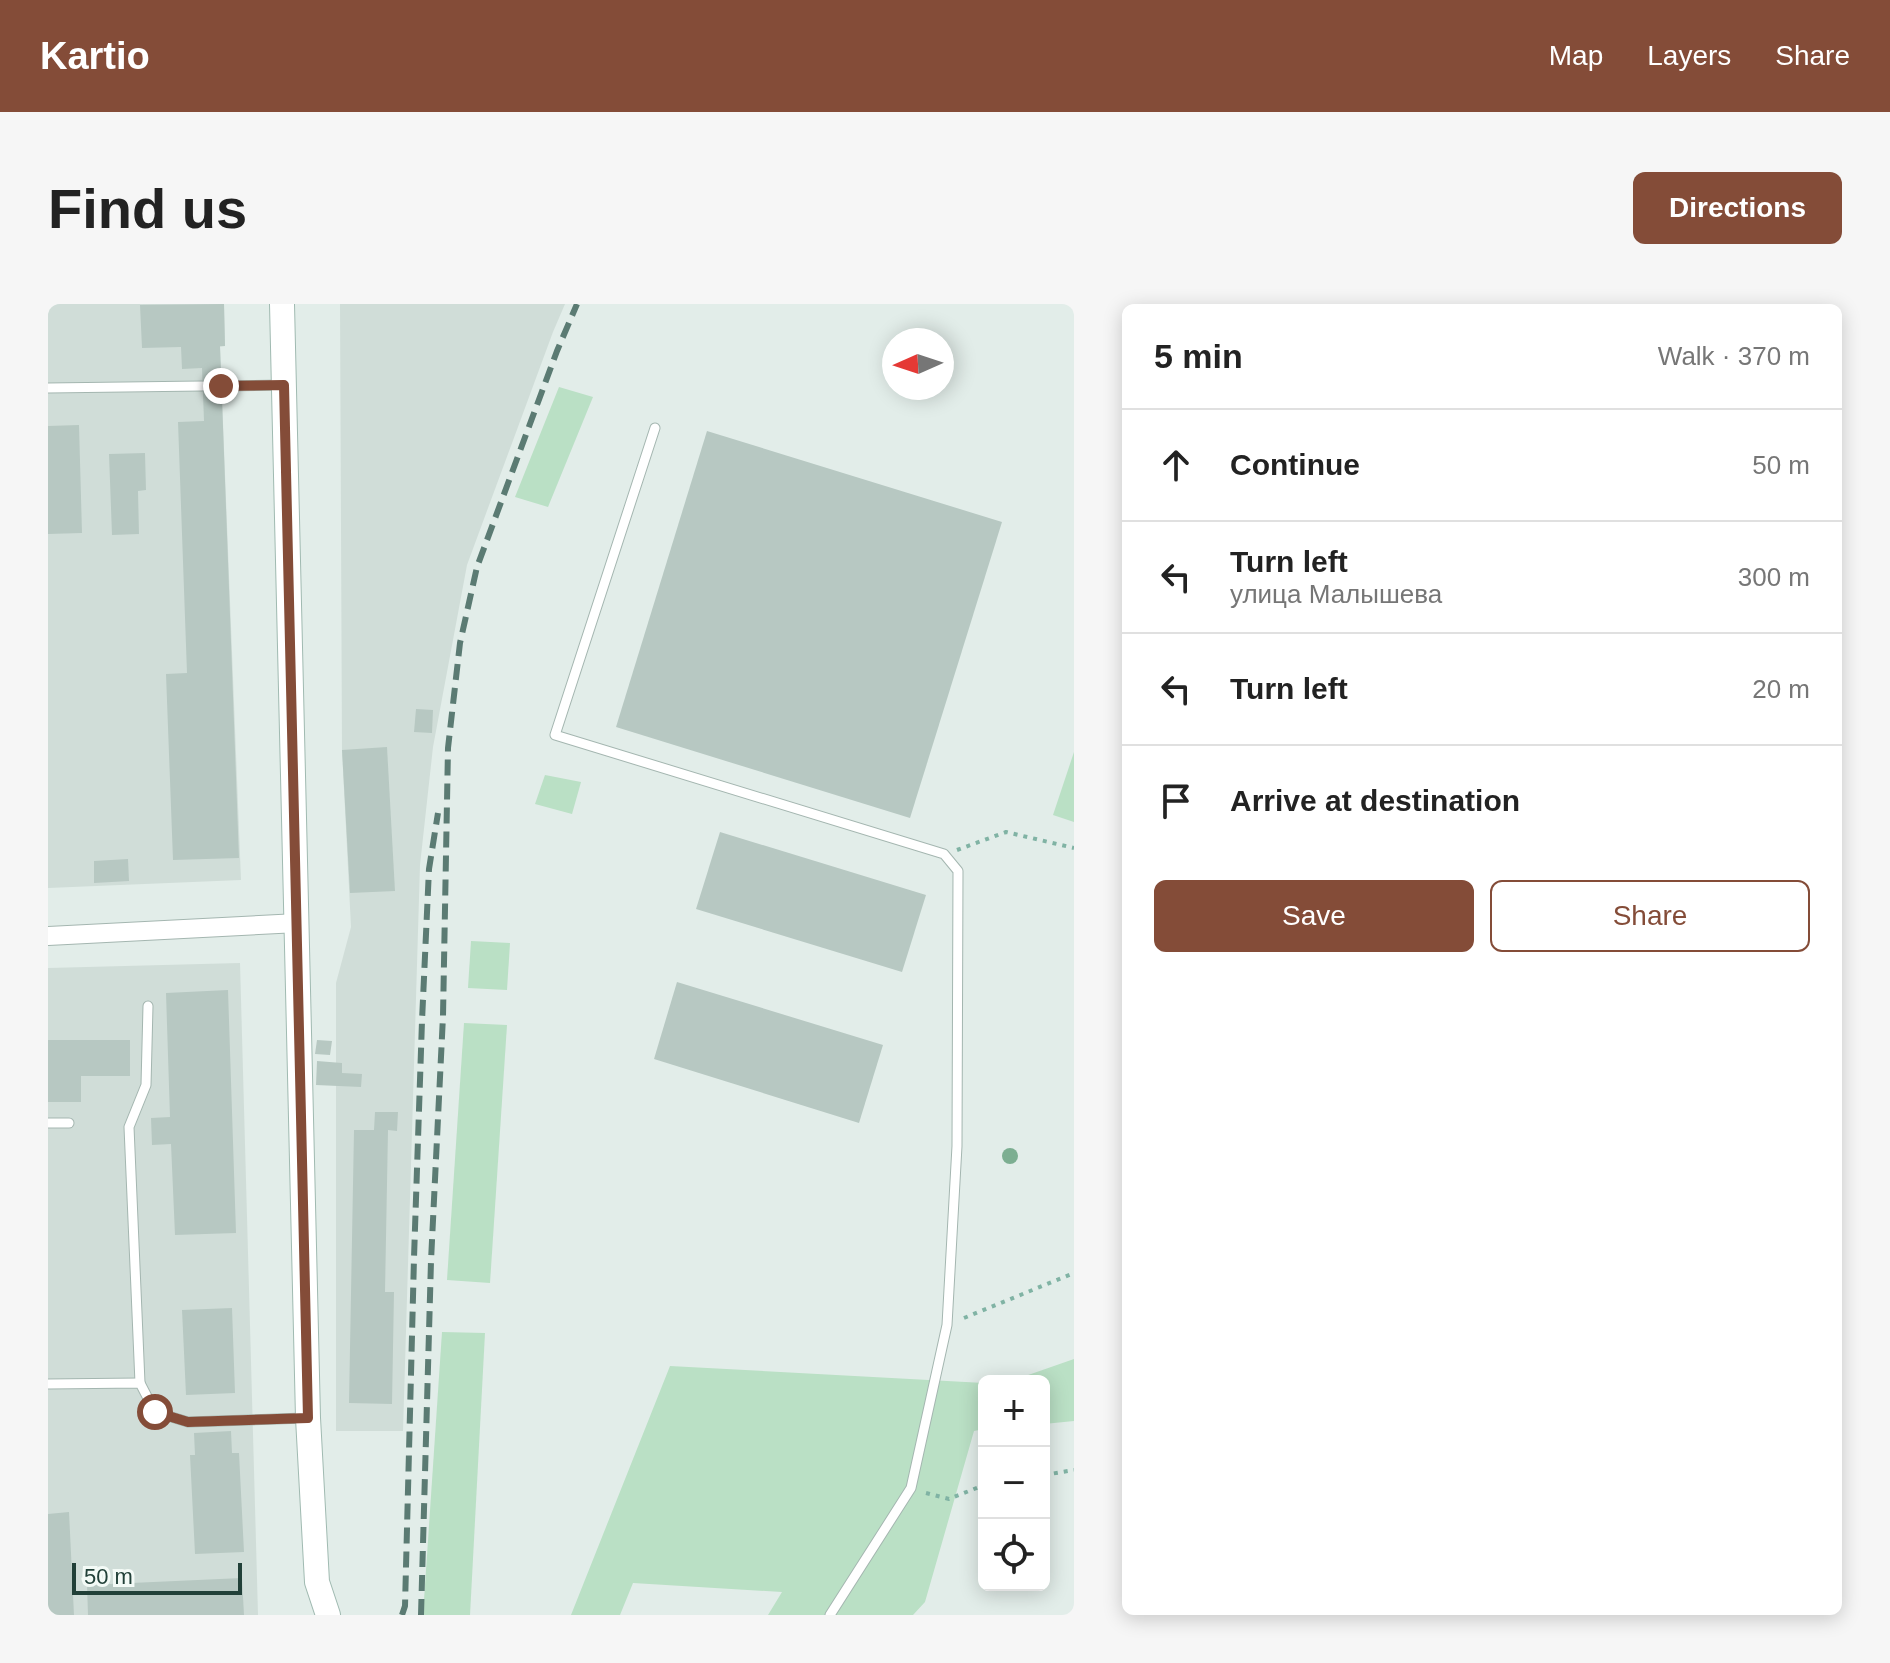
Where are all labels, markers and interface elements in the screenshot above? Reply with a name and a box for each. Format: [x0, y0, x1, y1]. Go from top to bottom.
text: Kartio [40, 35, 150, 77]
text: Map [1549, 40, 1603, 71]
text: Layers [1647, 40, 1731, 71]
text: Share [1775, 40, 1850, 71]
button: Directions [1633, 172, 1842, 244]
text: Find us [48, 177, 247, 240]
north arrow [882, 328, 954, 400]
text: 5 min [1154, 337, 1243, 375]
text: Walk · 370 m [1658, 341, 1810, 371]
route end [203, 368, 239, 404]
icon: ahead [1154, 443, 1198, 487]
text: Continue [1230, 448, 1360, 481]
text: 50 m [1752, 450, 1810, 480]
text: Turn left [1230, 545, 1348, 578]
icon: left [1154, 555, 1198, 599]
text: 300 m [1738, 562, 1810, 592]
text: улица Малышева [1230, 579, 1442, 609]
icon: left [1154, 667, 1198, 711]
text: Turn left [1230, 672, 1348, 705]
text: 20 m [1752, 674, 1810, 704]
icon: arrive [1154, 779, 1198, 823]
text: Arrive at destination [1230, 784, 1520, 817]
button: Save [1154, 880, 1474, 952]
button: Share [1490, 880, 1810, 952]
map controls [978, 1375, 1050, 1591]
button: + [978, 1375, 1050, 1447]
route start [137, 1394, 173, 1430]
button: − [978, 1447, 1050, 1519]
button: locate [978, 1519, 1050, 1591]
scale bar [72, 1559, 242, 1595]
text: 50 m [84, 1564, 133, 1589]

